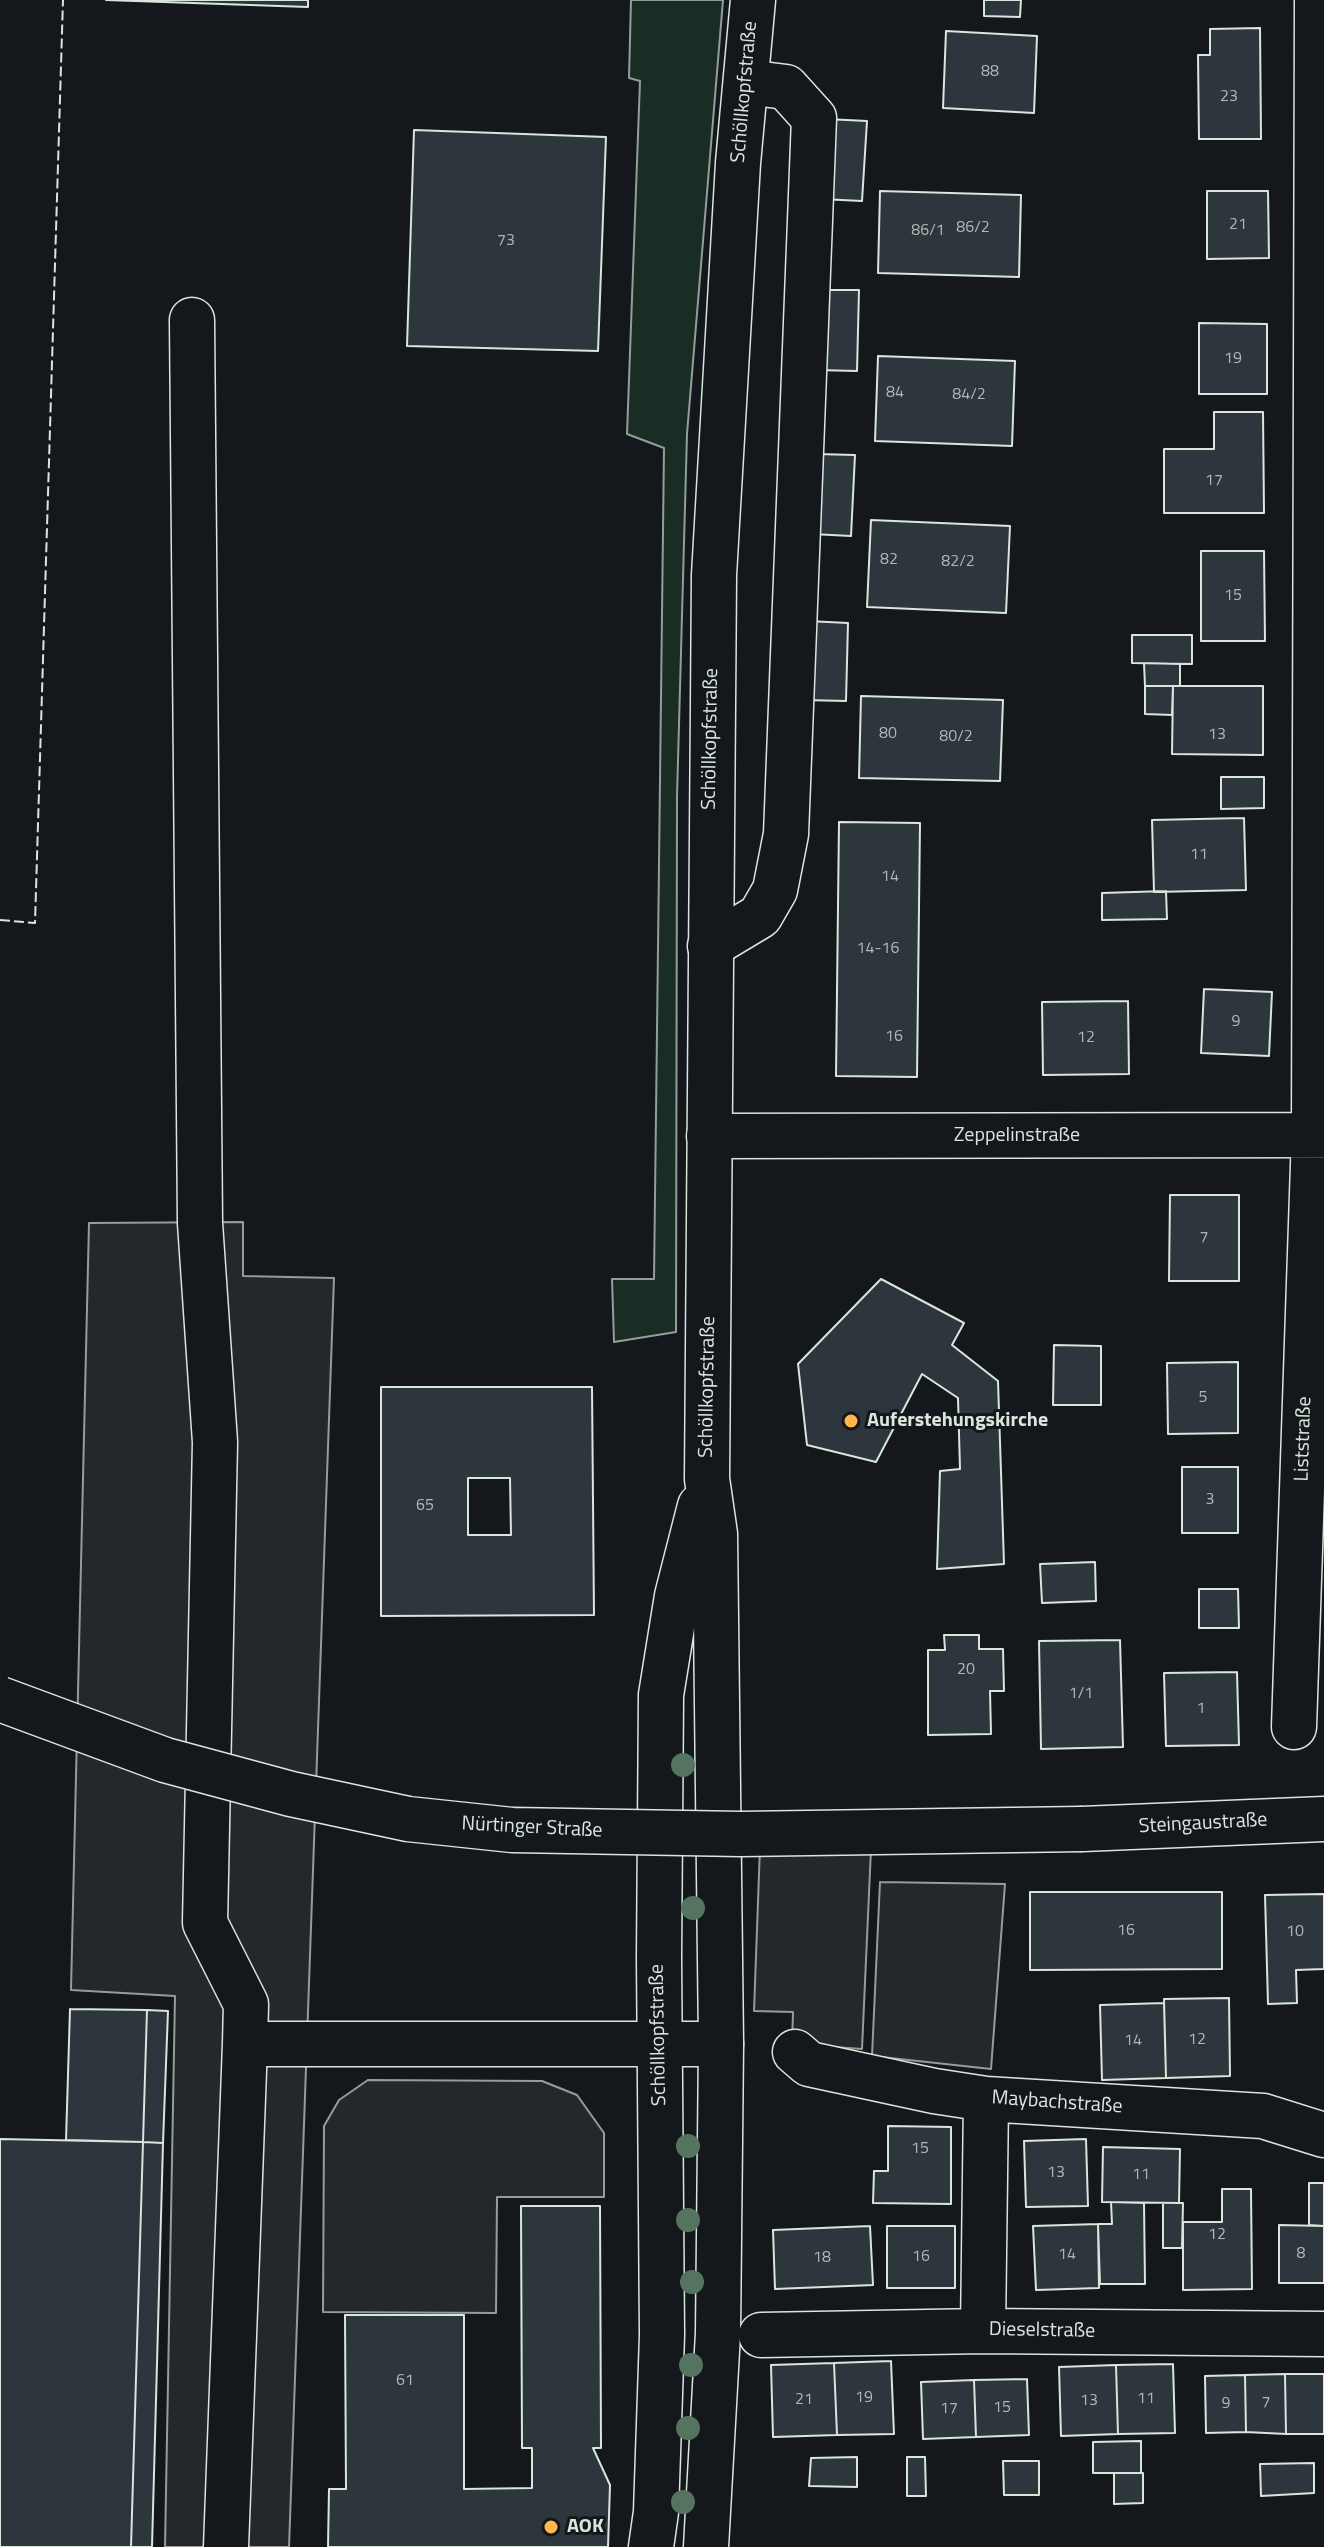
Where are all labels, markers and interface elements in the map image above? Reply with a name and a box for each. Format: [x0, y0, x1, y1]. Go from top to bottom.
street label: Schöllkopfstraße [727, 20, 763, 164]
house number: 88 [981, 62, 999, 82]
house number: 23 [1220, 87, 1238, 107]
house number: 21 [1229, 215, 1247, 235]
house number: 86/2 [956, 218, 990, 238]
house number: 86/1 [911, 221, 945, 241]
house number: 73 [497, 231, 515, 251]
house number: 19 [1224, 349, 1242, 369]
house number: 84 [886, 383, 904, 403]
house number: 84/2 [952, 385, 986, 405]
house number: 17 [1205, 471, 1223, 491]
house number: 82 [880, 550, 898, 570]
house number: 82/2 [941, 552, 975, 572]
house number: 15 [1224, 586, 1242, 606]
street label: Schöllkopfstraße [698, 668, 724, 810]
house number: 80 [879, 724, 897, 744]
house number: 13 [1208, 725, 1226, 745]
house number: 80/2 [939, 727, 973, 747]
house number: 11 [1190, 845, 1208, 865]
house number: 14 [881, 867, 899, 887]
house number: 14-16 [857, 939, 899, 959]
house number: 9 [1232, 1012, 1240, 1032]
house number: 16 [885, 1027, 903, 1047]
house number: 12 [1077, 1028, 1095, 1048]
street label: Zeppelinstraße [954, 1124, 1080, 1148]
house number: 7 [1200, 1228, 1208, 1248]
street label: Schöllkopfstraße [695, 1316, 721, 1458]
house number: 5 [1199, 1388, 1207, 1408]
street label: Liststraße [1291, 1396, 1317, 1482]
place label: Auferstehungskirche [867, 1409, 1048, 1433]
marker: Auferstehungskirche [842, 1412, 860, 1430]
house number: 3 [1206, 1490, 1214, 1510]
house number: 65 [416, 1496, 434, 1516]
house number: 20 [957, 1660, 975, 1680]
house number: 1/1 [1069, 1684, 1093, 1704]
house number: 1 [1197, 1699, 1205, 1719]
street label: Steingaustraße [1138, 1809, 1268, 1839]
street label: Nürtinger Straße [461, 1812, 603, 1844]
house number: 16 [1117, 1921, 1135, 1941]
house number: 10 [1286, 1922, 1304, 1942]
street label: Schöllkopfstraße [646, 1964, 672, 2106]
house number: 12 [1188, 2030, 1206, 2050]
house number: 14 [1124, 2031, 1142, 2051]
street label: Maybachstraße [991, 2086, 1123, 2120]
house number: 15 [911, 2139, 929, 2159]
house number: 13 [1047, 2163, 1065, 2183]
house number: 11 [1132, 2165, 1150, 2185]
house number: 12 [1208, 2225, 1226, 2245]
house number: 8 [1297, 2244, 1305, 2264]
house number: 14 [1058, 2245, 1076, 2265]
house number: 16 [912, 2247, 930, 2267]
house number: 18 [813, 2248, 831, 2268]
street label: Dieselstraße [989, 2318, 1095, 2344]
house number: 61 [396, 2371, 414, 2391]
house number: 19 [855, 2388, 873, 2408]
house number: 11 [1137, 2389, 1155, 2409]
house number: 21 [795, 2390, 813, 2410]
house number: 13 [1080, 2391, 1098, 2411]
house number: 7 [1262, 2393, 1270, 2413]
house number: 9 [1222, 2394, 1230, 2414]
house number: 15 [993, 2398, 1011, 2418]
house number: 17 [940, 2399, 958, 2419]
place label: AOK [567, 2515, 604, 2539]
marker: AOK [542, 2518, 560, 2536]

